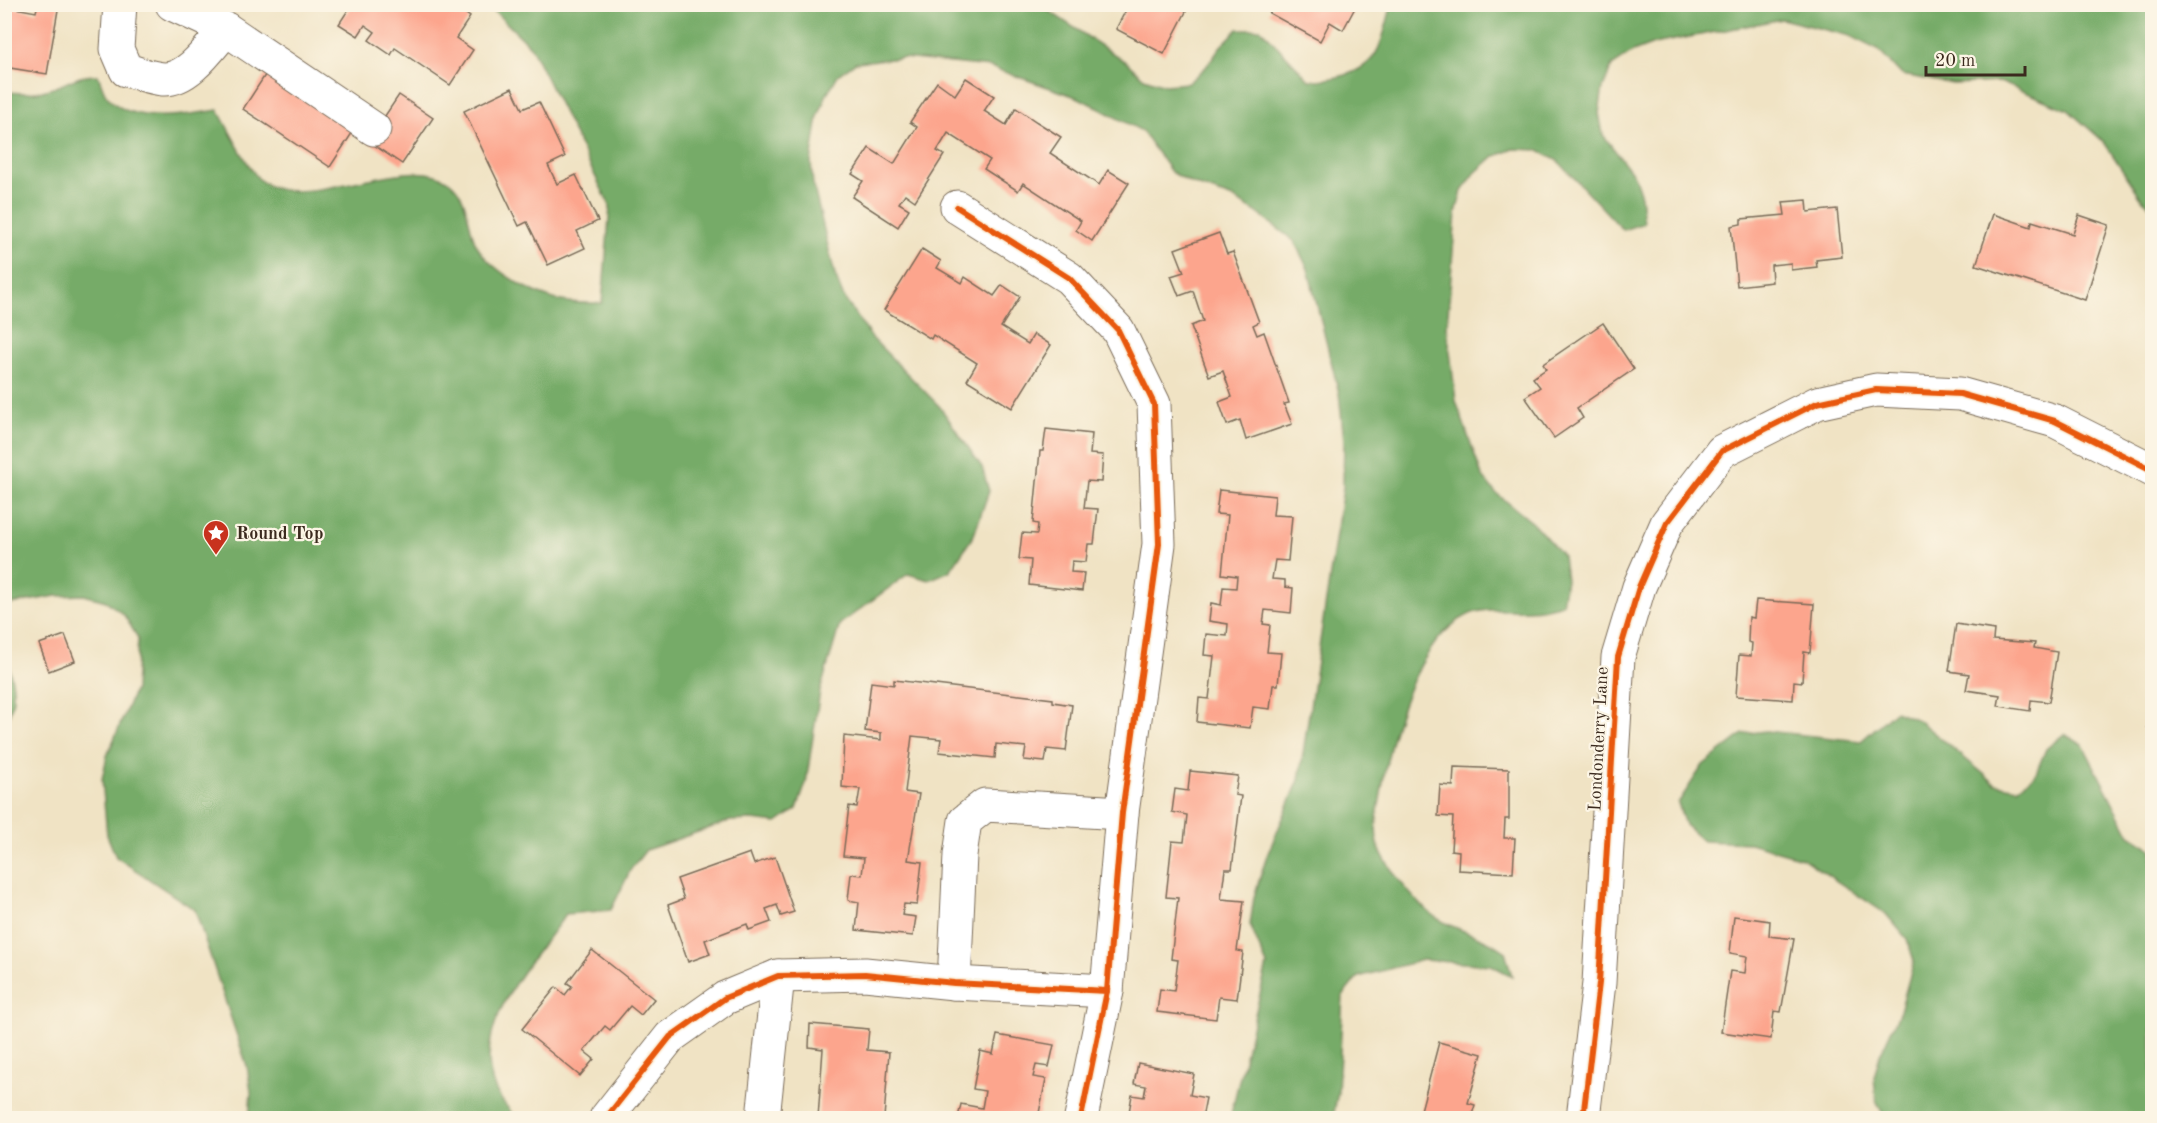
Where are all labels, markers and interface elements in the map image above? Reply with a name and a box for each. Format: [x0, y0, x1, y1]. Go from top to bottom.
scale bar [1926, 39, 2025, 77]
text: 20 m [1935, 52, 1975, 70]
place icon: Round Top [201, 518, 231, 556]
place label: Round Top [236, 525, 323, 543]
street label: Londonderry Lane [1586, 666, 1612, 812]

